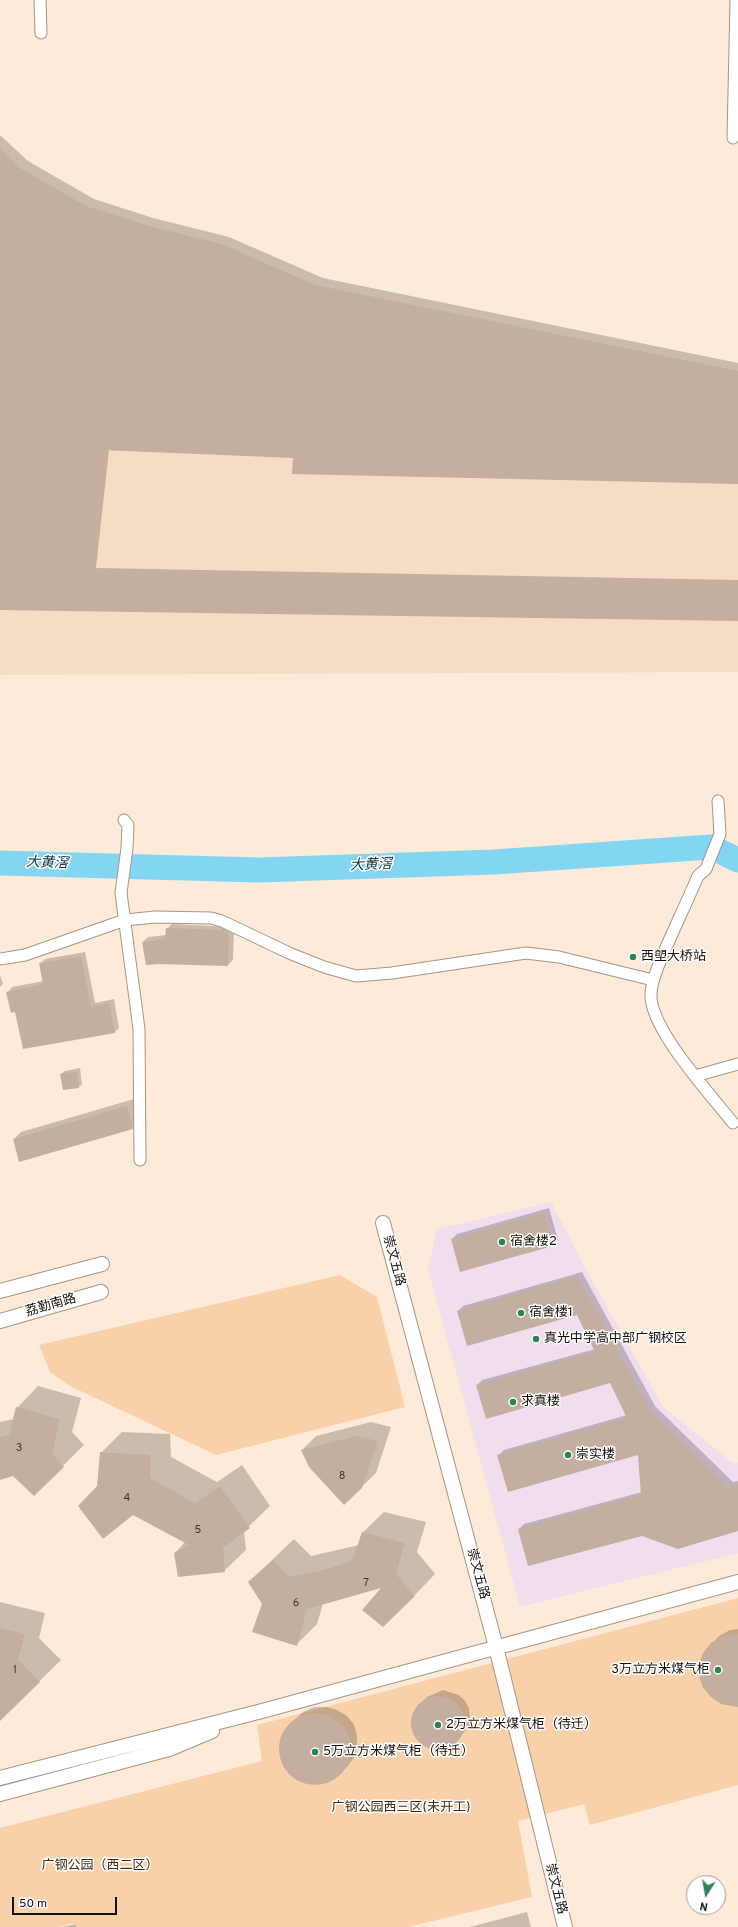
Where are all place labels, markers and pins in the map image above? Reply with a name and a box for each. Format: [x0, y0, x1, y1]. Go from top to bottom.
place label: 西塱大桥站 [641, 949, 706, 965]
marker: 西塱大桥站 [628, 952, 638, 962]
place label: 宿舍楼2 [510, 1234, 557, 1250]
marker: 宿舍楼2 [497, 1237, 507, 1247]
place label: 宿舍楼1 [529, 1305, 573, 1321]
marker: 宿舍楼1 [516, 1308, 526, 1318]
place label: 真光中学高中部广钢校区 [544, 1331, 687, 1347]
marker: 真光中学高中部广钢校区 [531, 1334, 541, 1344]
place label: 求真楼 [521, 1394, 560, 1410]
marker: 求真楼 [508, 1397, 518, 1407]
place label: 崇实楼 [576, 1447, 615, 1463]
marker: 崇实楼 [563, 1450, 573, 1460]
place label: 3万立方米煤气柜 [611, 1662, 710, 1678]
marker: 3万立方米煤气柜 [713, 1665, 723, 1675]
place label: 2万立方米煤气柜（待迁） [446, 1717, 597, 1733]
marker: 2万立方米煤气柜（待迁） [433, 1720, 443, 1730]
place label: 5万立方米煤气柜（待迁） [323, 1744, 474, 1760]
marker: 5万立方米煤气柜（待迁） [310, 1747, 320, 1757]

